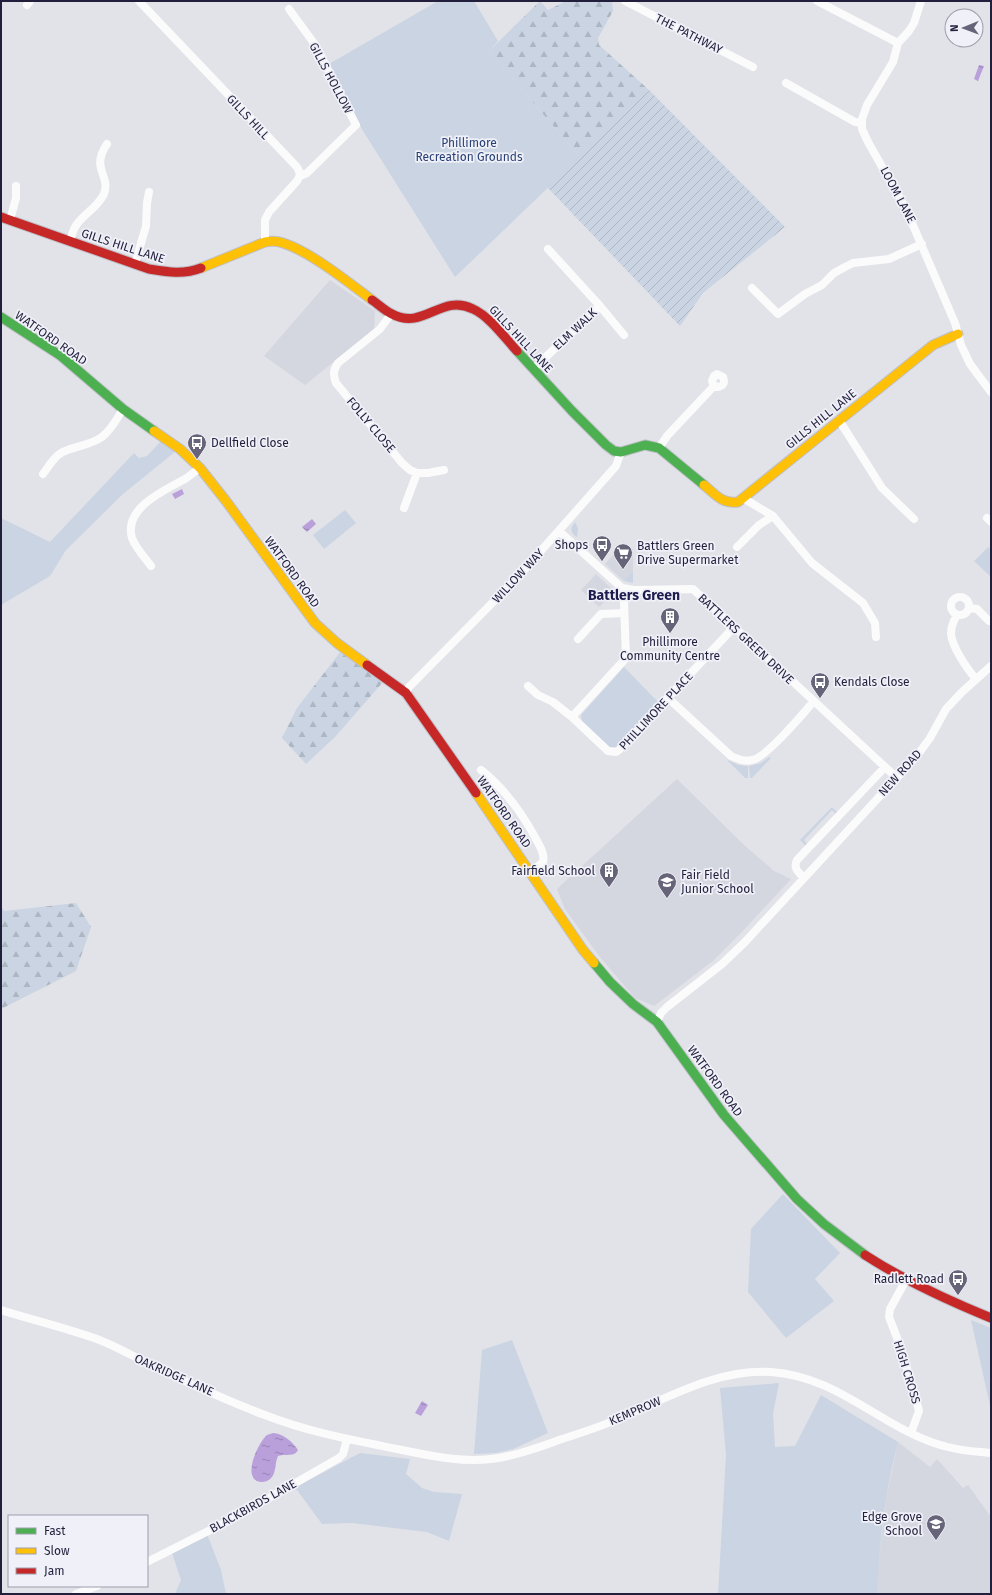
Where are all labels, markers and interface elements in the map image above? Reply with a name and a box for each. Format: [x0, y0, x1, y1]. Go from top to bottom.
north arrow [944, 8, 984, 48]
street label: THE PATHWAY [653, 11, 725, 57]
text: N [948, 24, 961, 32]
street label: GILLS HOLLOW [306, 40, 356, 116]
street label: GILLS HILL [224, 92, 272, 142]
park label: Phillimore Recreation Grounds [415, 136, 523, 164]
street label: LOOM LANE [877, 164, 919, 226]
street label: GILLS HILL LANE [80, 226, 166, 266]
street label: GILLS HILL LANE [486, 302, 556, 376]
street label: ELM WALK [550, 305, 600, 353]
street label: WATFORD ROAD [12, 308, 90, 368]
street label: GILLS HILL LANE [783, 386, 859, 452]
street label: FOLLY CLOSE [344, 394, 398, 456]
bus stop icon: Dellfield Close [186, 432, 208, 460]
place label: Dellfield Close [211, 436, 289, 450]
street label: WATFORD ROAD [262, 534, 323, 611]
bus stop icon: Shops [591, 534, 613, 562]
place label: Shops [555, 538, 588, 552]
place label: Battlers Green Drive Supermarket [637, 539, 739, 567]
supermarket icon: Battlers Green Drive Supermarket [612, 542, 634, 570]
street label: WILLOW WAY [489, 546, 547, 606]
district label: Battlers Green [588, 587, 680, 604]
street label: BATTLERS GREEN DRIVE [695, 591, 797, 687]
building icon: Phillimore Community Centre [659, 606, 681, 634]
place label: Phillimore Community Centre [620, 635, 720, 663]
street label: PHILLIMORE PLACE [616, 669, 696, 753]
bus stop icon: Kendals Close [809, 671, 831, 699]
place label: Kendals Close [834, 675, 910, 689]
street label: NEW ROAD [876, 747, 925, 799]
street label: WATFORD ROAD [474, 773, 534, 851]
building icon: Fairfield School [598, 860, 620, 888]
place label: Fairfield School [511, 864, 595, 878]
place label: Fair Field Junior School [681, 868, 754, 896]
school or university icon: Fair Field Junior School [656, 871, 678, 899]
street label: WATFORD ROAD [685, 1043, 746, 1120]
bus stop icon: Radlett Road [947, 1268, 969, 1296]
place label: Radlett Road [874, 1272, 944, 1286]
street label: HIGH CROSS [891, 1339, 923, 1406]
street label: OAKRIDGE LANE [132, 1351, 216, 1399]
street label: KEMPROW [607, 1394, 663, 1428]
street label: BLACKBIRDS LANE [207, 1476, 299, 1536]
place label: Edge Grove School [862, 1510, 922, 1538]
school or university icon: Edge Grove School [925, 1513, 947, 1541]
legend [8, 1515, 148, 1587]
text: Fast [44, 1524, 66, 1538]
text: Slow [44, 1544, 70, 1558]
text: Jam [44, 1564, 64, 1578]

